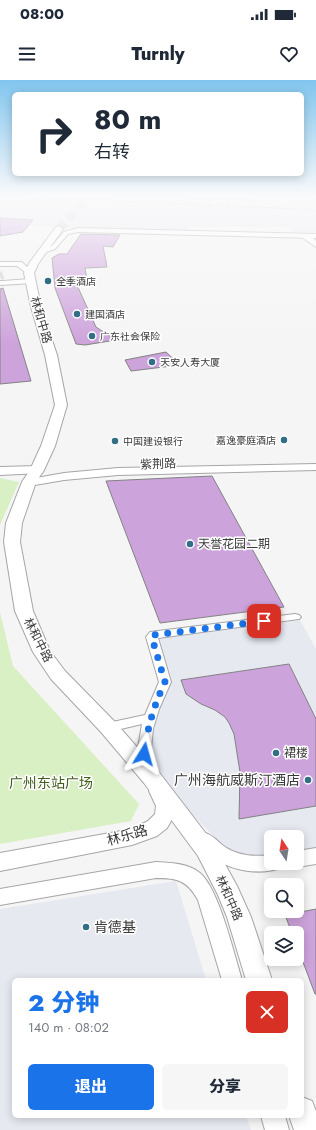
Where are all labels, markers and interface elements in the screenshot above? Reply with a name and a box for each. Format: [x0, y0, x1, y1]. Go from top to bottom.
text: 08:00 [20, 3, 64, 25]
text: Turnly [131, 41, 185, 67]
icon: menu [16, 43, 38, 65]
icon: heart [278, 43, 300, 65]
text: 80 m [94, 99, 161, 140]
icon: right [28, 108, 80, 160]
text: 右转 [94, 139, 130, 165]
place label: 全季酒店 [56, 274, 96, 289]
marker: 全季酒店 [43, 276, 53, 286]
street label: 林和中路 [26, 294, 56, 346]
place label: 建国酒店 [85, 307, 125, 322]
marker: 建国酒店 [72, 309, 82, 319]
place label: 广东社会保险 [100, 329, 160, 344]
marker: 广东社会保险 [87, 331, 97, 341]
place label: 天安人寿大厦 [160, 355, 220, 370]
marker: 天安人寿大厦 [147, 357, 157, 367]
place label: 嘉逸豪庭酒店 [216, 433, 276, 448]
place label: 中国建设银行 [123, 434, 183, 449]
marker: 嘉逸豪庭酒店 [279, 435, 289, 445]
marker: 中国建设银行 [110, 436, 120, 446]
street label: 紫荆路 [140, 454, 176, 474]
place label: 天誉花园二期 [198, 535, 270, 553]
marker: 天誉花园二期 [185, 539, 195, 549]
pin [247, 604, 281, 638]
icon: arrive [253, 610, 275, 632]
street label: 林和中路 [19, 615, 57, 665]
position arrow [123, 733, 165, 775]
place label: 裙楼 [284, 744, 308, 762]
marker: 裙楼 [271, 748, 281, 758]
place label: 广州海航威斯汀酒店 [174, 770, 300, 790]
park label: 广州东站广场 [9, 773, 93, 793]
marker: 广州海航威斯汀酒店 [303, 775, 313, 785]
street label: 林乐路 [104, 820, 150, 850]
north arrow [264, 830, 304, 870]
map controls [264, 830, 304, 966]
street label: 林和中路 [211, 872, 247, 924]
button: search [264, 878, 304, 918]
place label: 肯德基 [94, 917, 136, 937]
marker: 肯德基 [81, 922, 91, 932]
button: layers [264, 926, 304, 966]
text: 2 分钟 [28, 985, 100, 1020]
button: close [246, 991, 288, 1033]
text: 140 m · 08:02 [28, 1018, 109, 1037]
button: 退出 [28, 1064, 154, 1110]
button: 分享 [162, 1064, 288, 1110]

